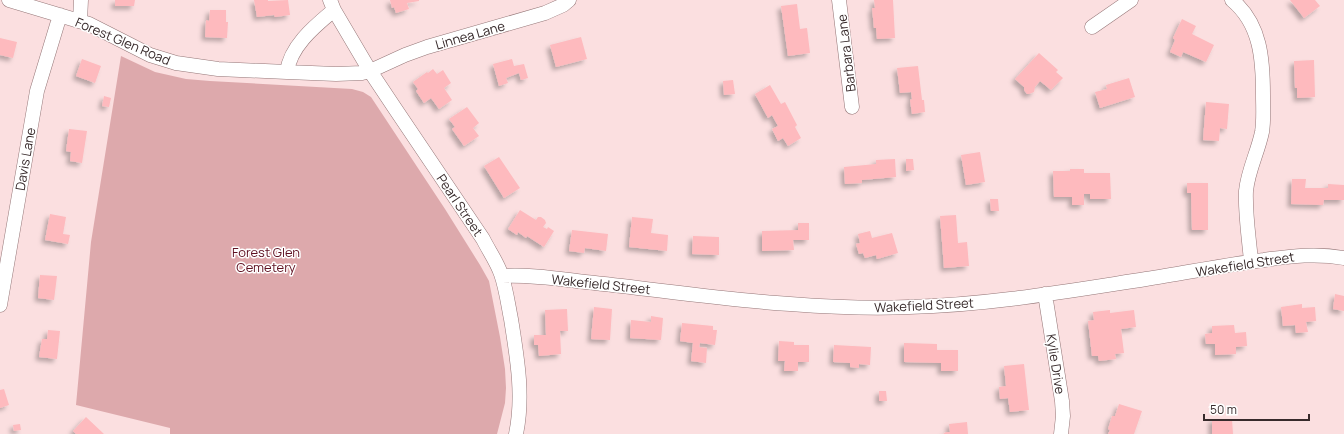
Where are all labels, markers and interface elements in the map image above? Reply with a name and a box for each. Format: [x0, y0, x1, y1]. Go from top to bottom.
street label: Forest Glen Road [73, 13, 173, 69]
street label: Barbara Lane [832, 13, 860, 93]
street label: Linnea Lane [433, 16, 507, 54]
street label: Davis Lane [11, 126, 39, 192]
street label: Pearl Street [433, 171, 487, 239]
park label: Forest Glen Cemetery [232, 243, 300, 276]
street label: Wakefield Street [1194, 247, 1296, 281]
street label: Wakefield Street [550, 270, 652, 298]
street label: Wakefield Street [874, 293, 974, 317]
street label: Kylie Drive [1042, 333, 1070, 396]
scale bar [1204, 396, 1309, 422]
text: 50 m [1210, 401, 1237, 418]

